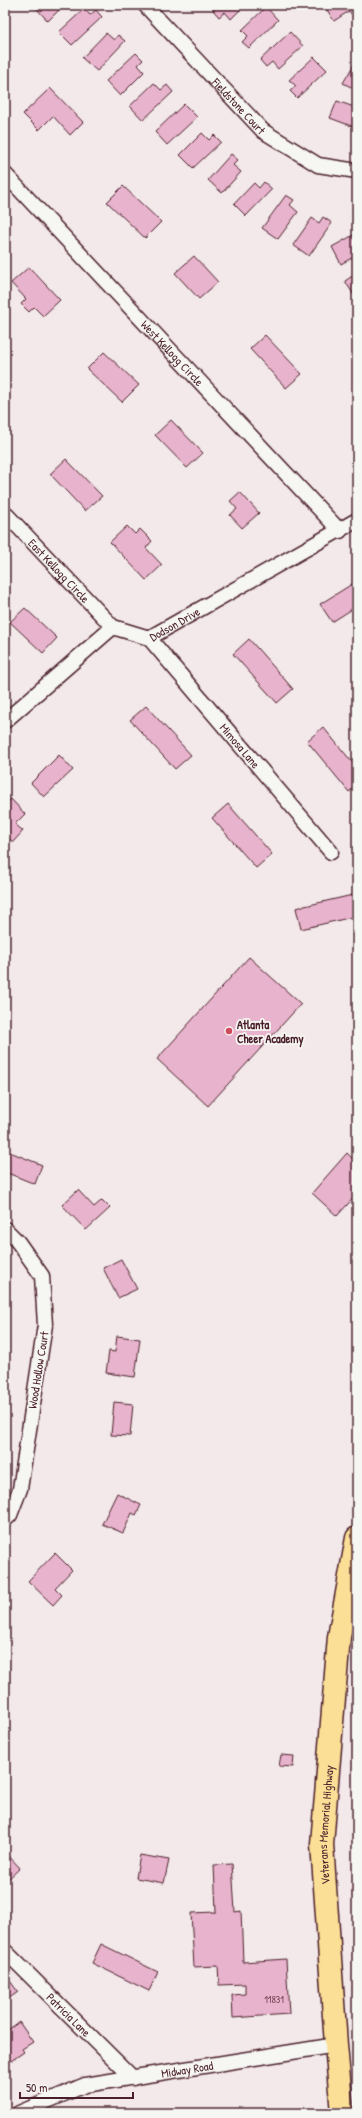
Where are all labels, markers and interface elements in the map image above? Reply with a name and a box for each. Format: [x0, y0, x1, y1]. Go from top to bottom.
street label: Fieldstone Court [208, 73, 271, 138]
street label: West Kellogg Circle [137, 316, 208, 390]
street label: East Kellogg Circle [25, 535, 94, 606]
street label: Dodson Drive [146, 602, 203, 645]
street label: Mimosa Lane [216, 719, 265, 772]
place label: Atlanta Cheer Academy [237, 1016, 303, 1048]
marker: Atlanta Cheer Academy [224, 1026, 234, 1036]
street label: Wood Hollow Court [23, 1329, 53, 1410]
street label: Veterans Memorial Highway [313, 1764, 337, 1885]
street label: Patricia Lane [43, 1989, 95, 2040]
house number: 11831 [264, 1993, 284, 2006]
street label: Midway Road [160, 2056, 215, 2081]
scale bar [20, 2074, 133, 2100]
text: 50 m [26, 2079, 47, 2096]

